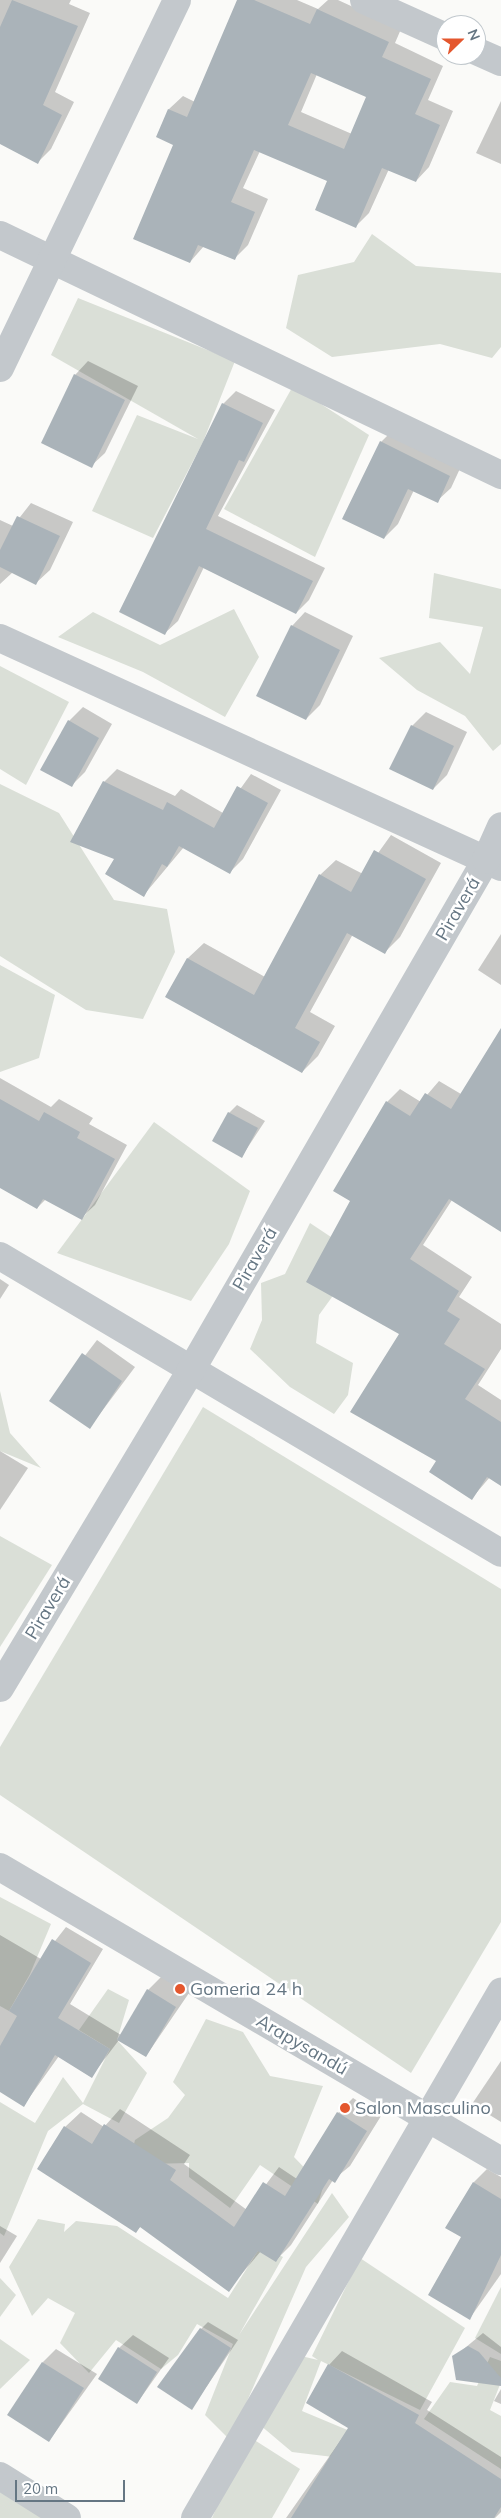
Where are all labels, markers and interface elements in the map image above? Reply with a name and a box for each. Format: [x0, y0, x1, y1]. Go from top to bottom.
north arrow [436, 15, 486, 65]
text: N [464, 26, 484, 43]
street label: Piraverá [431, 873, 485, 945]
street label: Piraverá [228, 1223, 282, 1295]
street label: Piraverá [21, 1573, 75, 1643]
place label: Gomeria 24 h [190, 1978, 302, 2000]
marker: Gomeria 24 h [174, 1983, 186, 1995]
street label: Arapysandú [252, 2010, 352, 2080]
place label: Salon Masculino [355, 2097, 491, 2119]
marker: Salon Masculino [339, 2102, 351, 2114]
scale bar [18, 2470, 128, 2502]
text: 20 m [23, 2479, 58, 2498]

